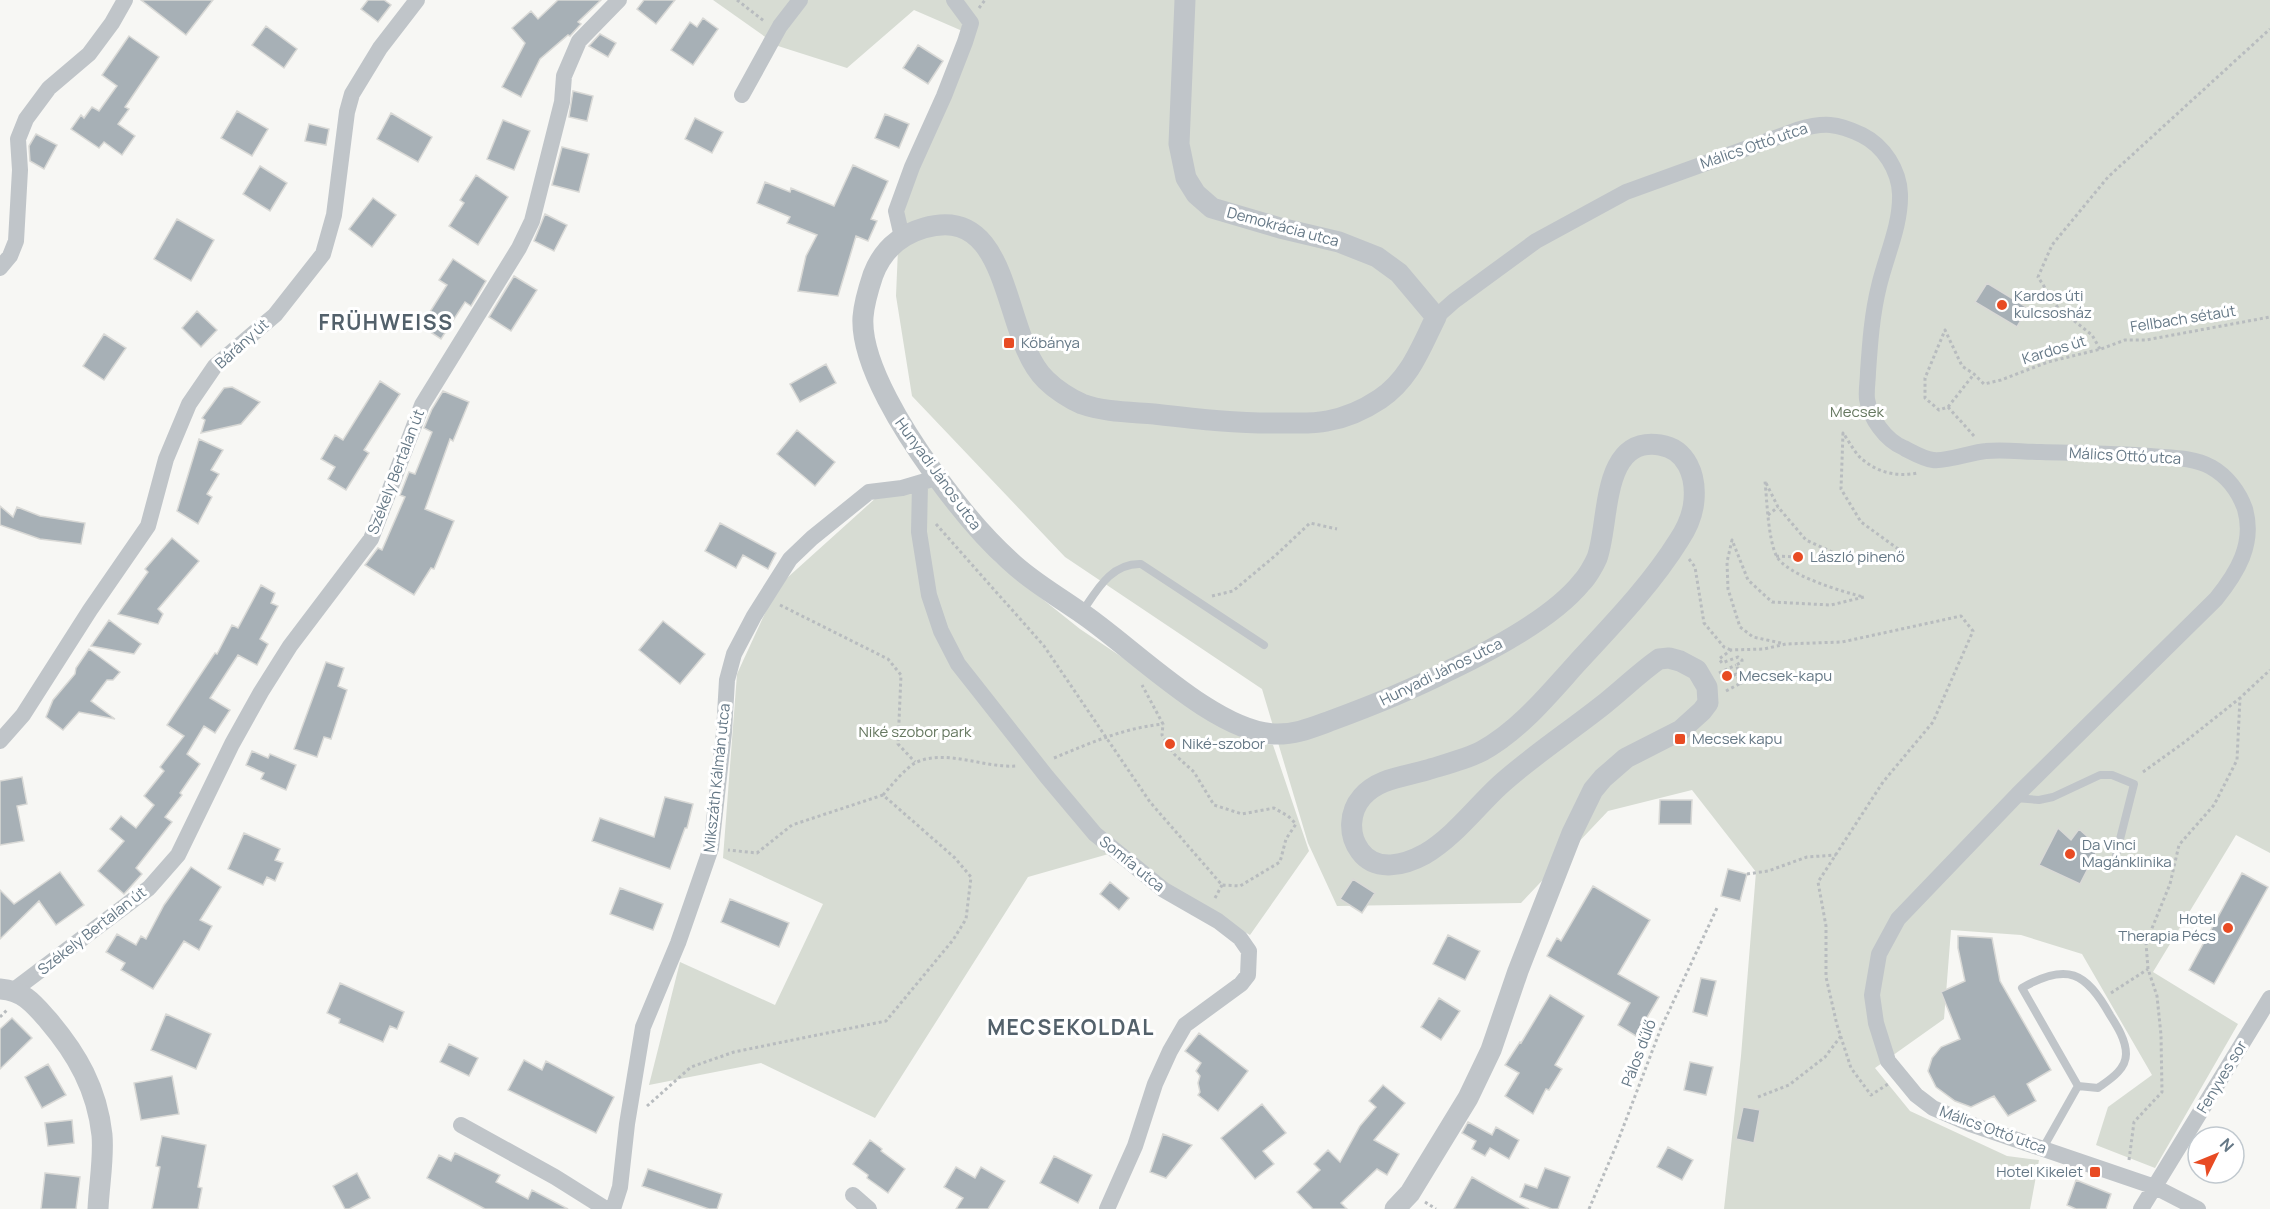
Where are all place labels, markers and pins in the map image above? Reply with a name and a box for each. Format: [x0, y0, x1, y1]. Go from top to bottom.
place label: Kardos úti kulcsosház [2014, 285, 2092, 323]
marker: Kardos úti kulcsosház [1995, 298, 2009, 312]
place label: Kőbánya [1021, 332, 1080, 353]
marker: Kőbánya [1002, 336, 1016, 350]
place label: László pihenő [1810, 546, 1905, 567]
marker: László pihenő [1791, 550, 1805, 564]
place label: Mecsek-kapu [1739, 665, 1832, 686]
marker: Mecsek-kapu [1720, 669, 1734, 683]
place label: Mecsek kapu [1692, 728, 1782, 749]
marker: Mecsek kapu [1673, 732, 1687, 746]
place label: Niké-szobor [1182, 733, 1266, 754]
marker: Niké-szobor [1163, 737, 1177, 751]
place label: Da Vinci Magánklinika [2082, 834, 2172, 872]
marker: Da Vinci Magánklinika [2063, 847, 2077, 861]
place label: Hotel Therapia Pécs [2118, 908, 2216, 946]
marker: Hotel Therapia Pécs [2221, 921, 2235, 935]
place label: Hotel Kikelet [1996, 1161, 2083, 1182]
marker: Hotel Kikelet [2088, 1165, 2102, 1179]

